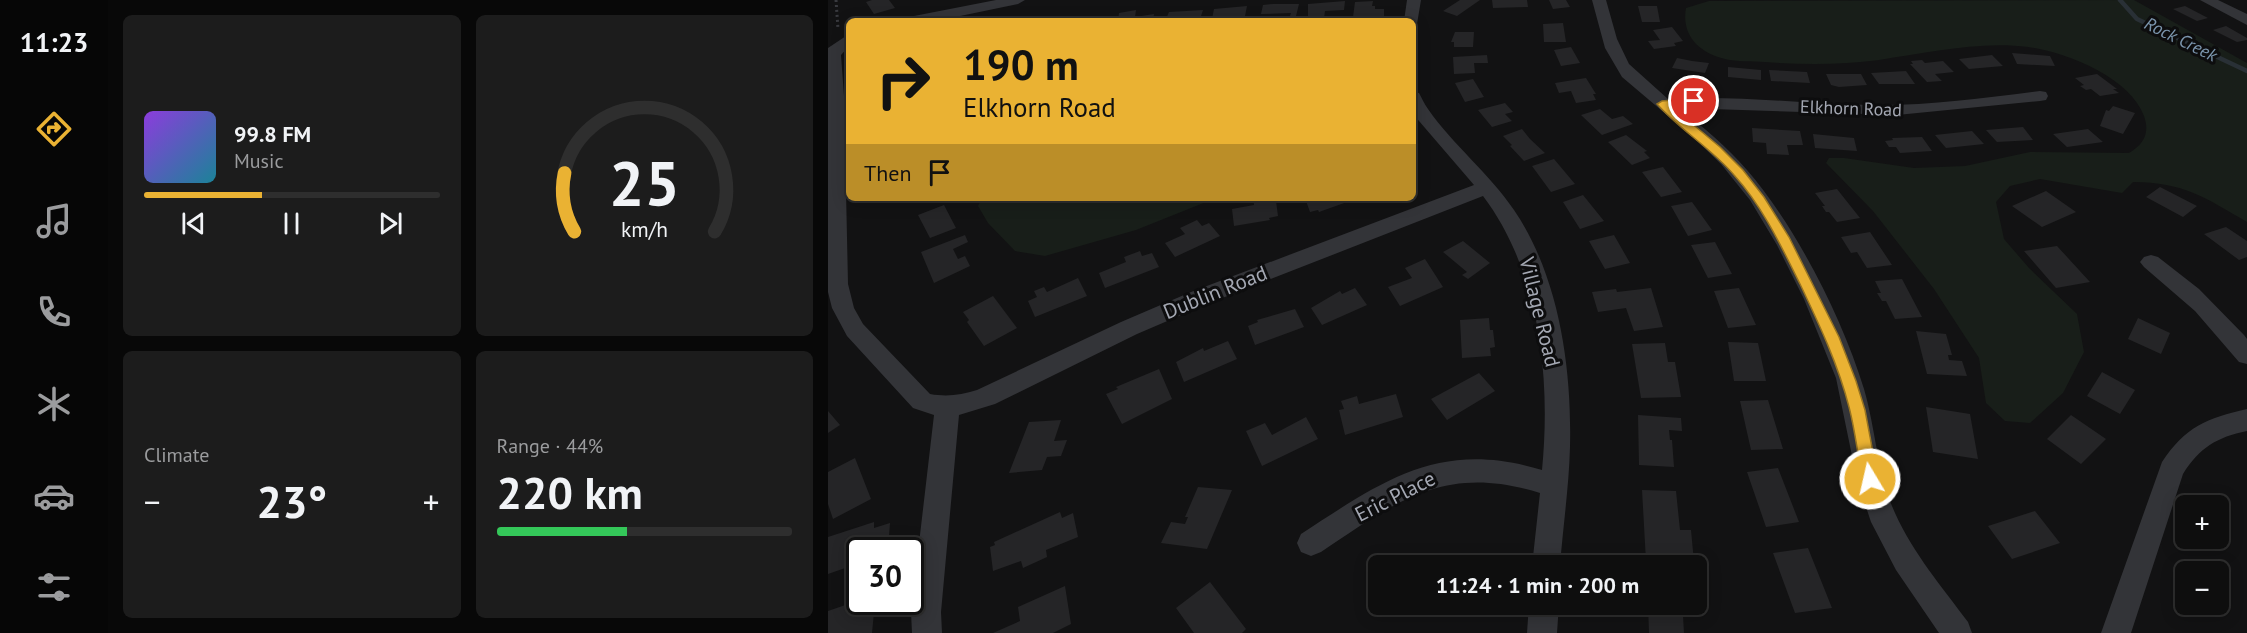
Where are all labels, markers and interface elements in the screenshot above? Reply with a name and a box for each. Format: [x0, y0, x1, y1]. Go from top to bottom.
water label: Rock Creek [2141, 12, 2222, 67]
text: 11:23 [20, 25, 88, 59]
text: 190 m [963, 37, 1079, 92]
icon: right [864, 42, 942, 120]
pin [1668, 75, 1719, 126]
icon: arrive [1677, 84, 1710, 117]
text: Elkhorn Road [963, 90, 1116, 124]
street label: Elkhorn Road [1800, 95, 1902, 121]
icon: directions [33, 108, 75, 150]
text: 99.8 FM [234, 120, 311, 148]
text: 25 [609, 143, 680, 224]
text: Music [234, 148, 283, 174]
icon: arrive [923, 156, 956, 189]
text: Then [864, 159, 911, 187]
icon: music [33, 200, 75, 242]
icon: previous [177, 207, 210, 240]
icon: pause [275, 207, 308, 240]
icon: next [374, 207, 407, 240]
text: km/h [621, 216, 668, 244]
street label: Village Road [1513, 253, 1567, 370]
street label: Dublin Road [1159, 259, 1271, 325]
icon: phone [33, 291, 75, 333]
icon: climate [33, 383, 75, 425]
text: Range · 44% [497, 433, 603, 459]
text: Climate [144, 442, 210, 468]
position arrow [1838, 447, 1902, 511]
text: 220 km [497, 463, 643, 521]
street label: Eric Place [1350, 464, 1440, 528]
text: 23° [256, 472, 327, 530]
icon: car [33, 475, 75, 517]
text: − [144, 480, 161, 523]
text: + [423, 480, 439, 523]
map controls [2175, 495, 2229, 615]
button: + [2175, 495, 2229, 549]
speed limit sign: 30 [846, 537, 924, 615]
button: − [2175, 561, 2229, 615]
icon: filters [33, 566, 75, 608]
text: 11:24 · 1 min · 200 m [1436, 571, 1639, 599]

